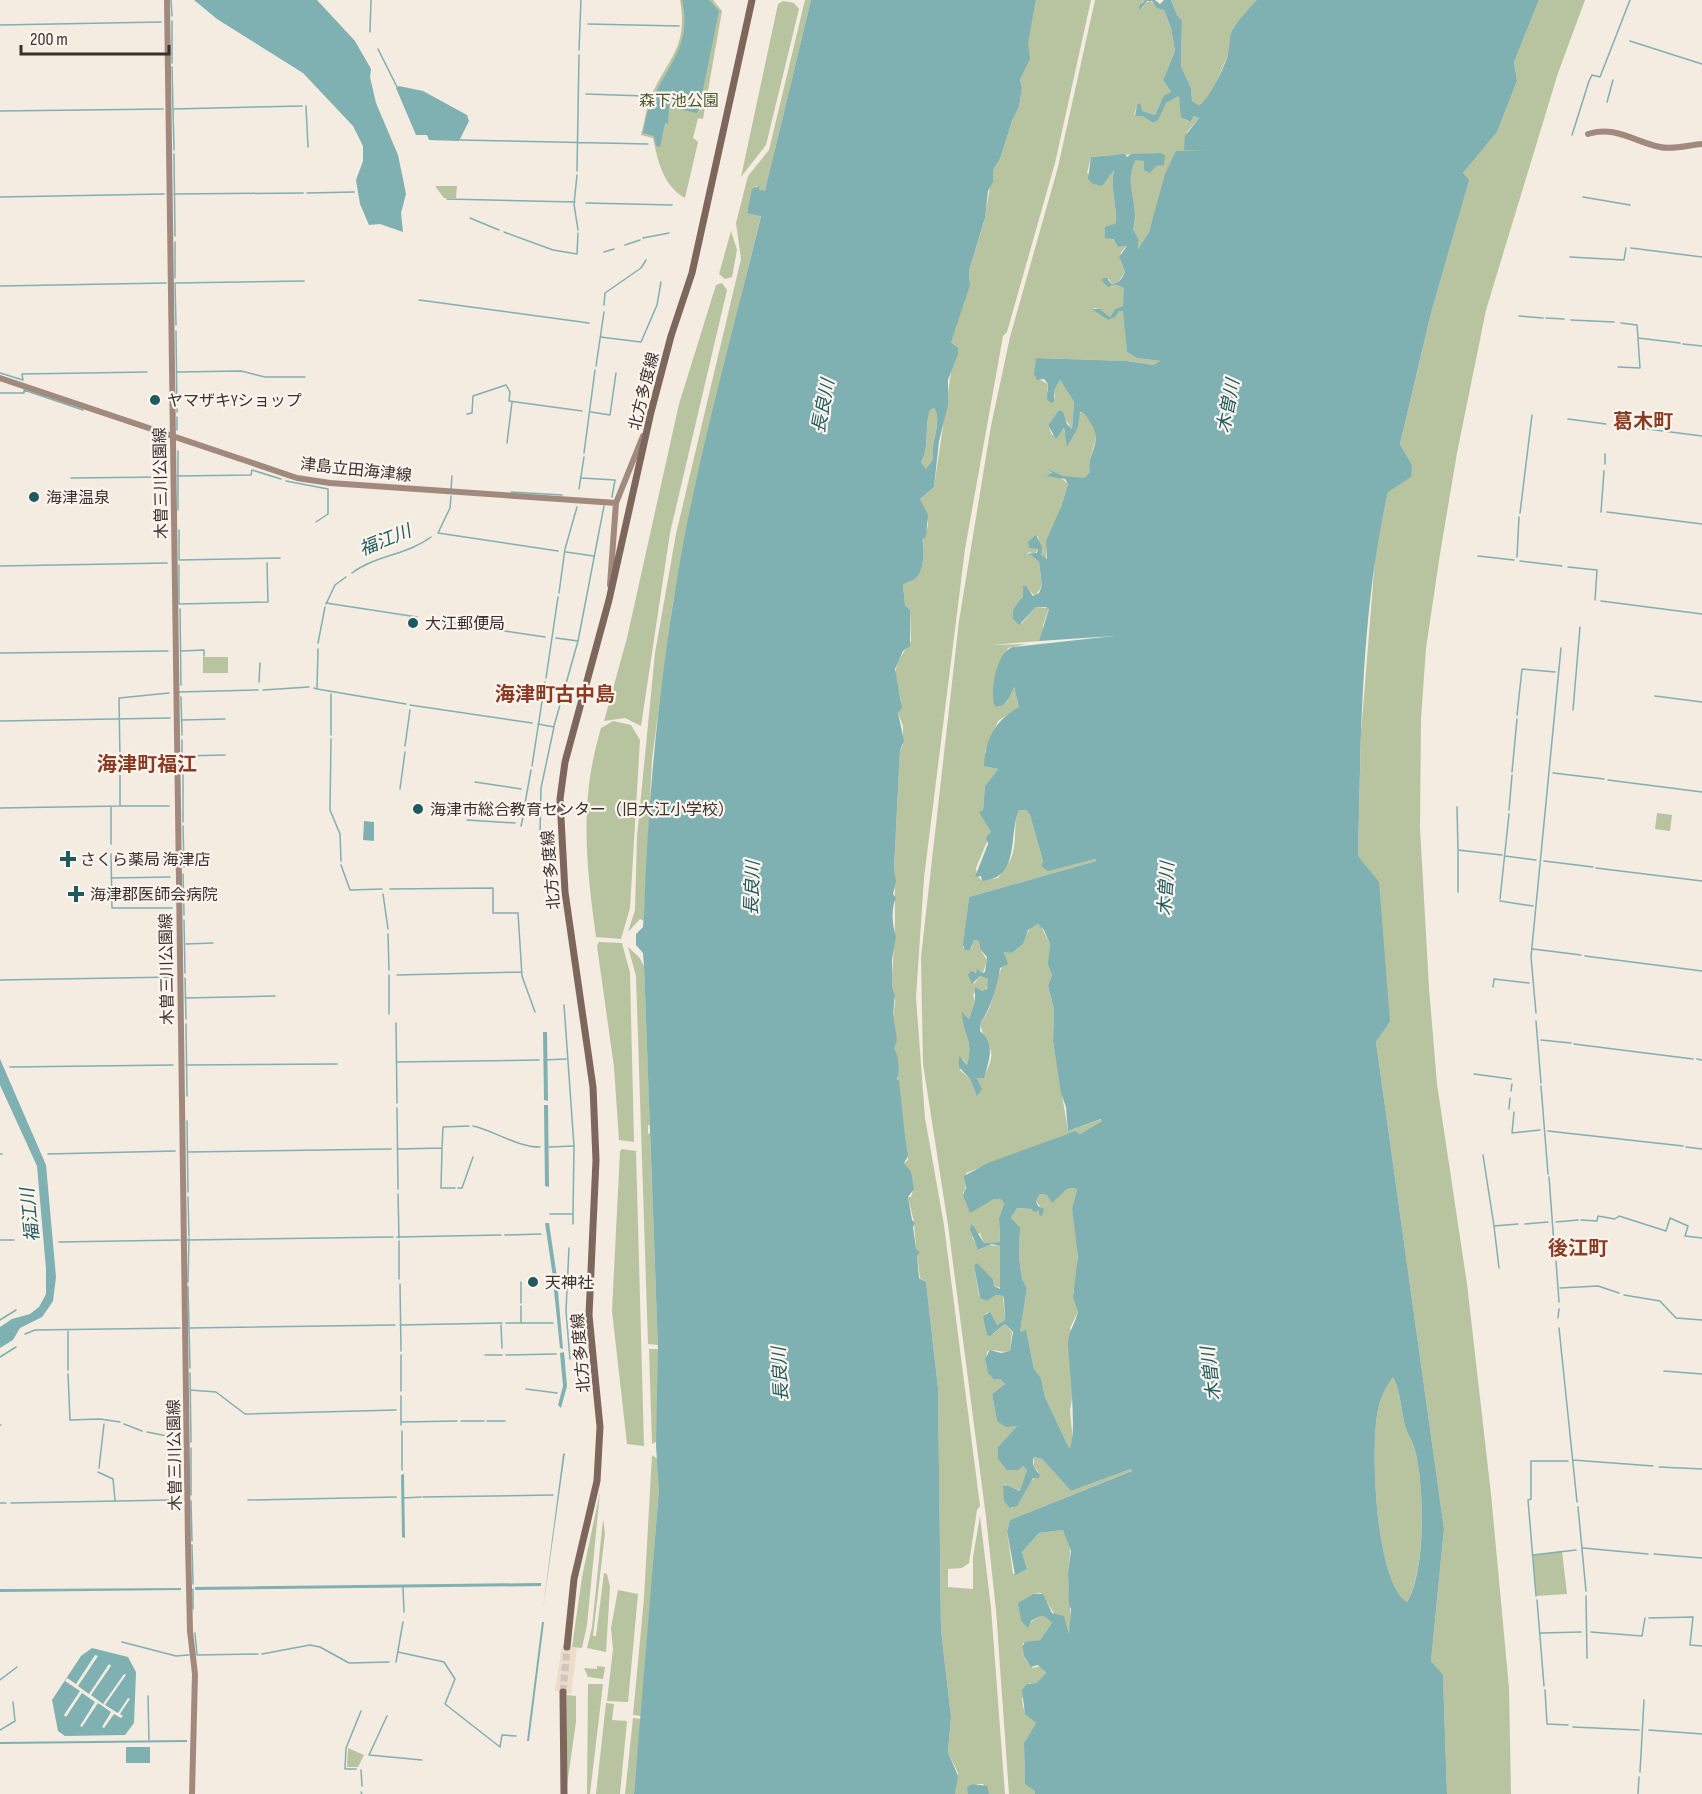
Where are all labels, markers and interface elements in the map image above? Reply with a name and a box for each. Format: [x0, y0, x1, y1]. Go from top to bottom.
scale bar [21, 18, 170, 56]
text: 200 m [30, 29, 68, 50]
park label: 森下池公園 [639, 92, 719, 111]
street label: 北方多度線 [626, 350, 663, 432]
water label: 長良川 [808, 376, 839, 435]
water label: 木曽川 [1213, 376, 1244, 435]
place label: ヤマザキYショップ [167, 392, 302, 411]
marker: ヤマザキYショップ [148, 393, 162, 407]
district label: 葛木町 [1613, 410, 1673, 434]
street label: 木曽三川公園線 [151, 427, 172, 539]
street label: 津島立田海津線 [299, 455, 413, 486]
place label: 海津温泉 [46, 489, 110, 508]
marker: 海津温泉 [27, 490, 41, 504]
water label: 福江川 [356, 520, 416, 560]
place label: 大江郵便局 [425, 615, 505, 634]
marker: 大江郵便局 [406, 616, 420, 630]
district label: 海津町古中島 [495, 683, 615, 707]
district label: 海津町福江 [97, 753, 197, 777]
place label: 海津市総合教育センター（旧大江小学校） [430, 801, 734, 820]
marker: 海津市総合教育センター（旧大江小学校） [411, 802, 425, 816]
street label: 北方多度線 [539, 829, 564, 911]
place label: さくら薬局 海津店 [80, 851, 211, 870]
marker: さくら薬局 海津店 [61, 852, 75, 866]
water label: 長良川 [741, 859, 764, 915]
water label: 木曽川 [1155, 860, 1179, 917]
marker: 海津郡医師会病院 [67, 885, 85, 903]
place label: 海津郡医師会病院 [90, 886, 218, 905]
street label: 木曽三川公園線 [157, 913, 178, 1025]
water label: 福江川 [17, 1185, 44, 1243]
district label: 後江町 [1548, 1237, 1608, 1261]
place label: 天神社 [545, 1274, 593, 1293]
marker: 天神社 [526, 1275, 540, 1289]
street label: 北方多度線 [569, 1312, 594, 1394]
water label: 長良川 [768, 1344, 792, 1401]
water label: 木曽川 [1198, 1344, 1225, 1402]
street label: 木曽三川公園線 [165, 1399, 186, 1511]

